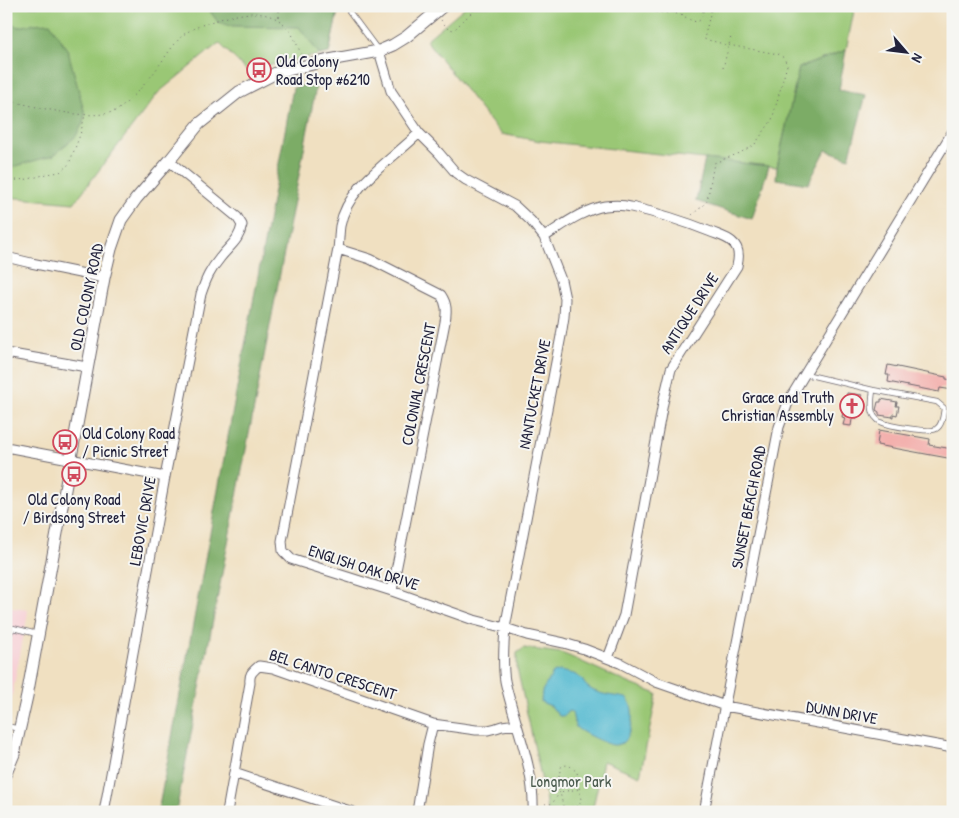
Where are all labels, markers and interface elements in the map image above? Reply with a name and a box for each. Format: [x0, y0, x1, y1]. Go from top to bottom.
north arrow [882, 28, 932, 78]
place label: Old Colony Road Stop #6210 [276, 50, 370, 90]
text: N [908, 51, 928, 67]
bus stop icon: Old Colony Road Stop #6210 [246, 57, 272, 83]
street label: OLD COLONY ROAD [64, 241, 108, 353]
street label: ANTIQUE DRIVE [655, 268, 723, 358]
street label: COLONIAL CRESCENT [395, 320, 441, 447]
street label: NANTUCKET DRIVE [513, 337, 555, 451]
place label: Grace and Truth Christian Assembly [721, 386, 834, 426]
church icon: Grace and Truth Christian Assembly [839, 393, 865, 419]
place label: Old Colony Road / Picnic Street [82, 422, 175, 462]
bus stop icon: Old Colony Road / Picnic Street [52, 429, 78, 455]
street label: SUNSET BEACH ROAD [725, 443, 771, 570]
bus stop icon: Old Colony Road / Birdsong Street [61, 461, 87, 487]
street label: LEBOVIC DRIVE [123, 475, 161, 567]
place label: Old Colony Road / Birdsong Street [23, 488, 126, 528]
street label: ENGLISH OAK DRIVE [306, 539, 422, 595]
street label: BEL CANTO CRESCENT [267, 643, 400, 705]
street label: DUNN DRIVE [805, 695, 879, 729]
park label: Longmor Park [531, 770, 612, 792]

